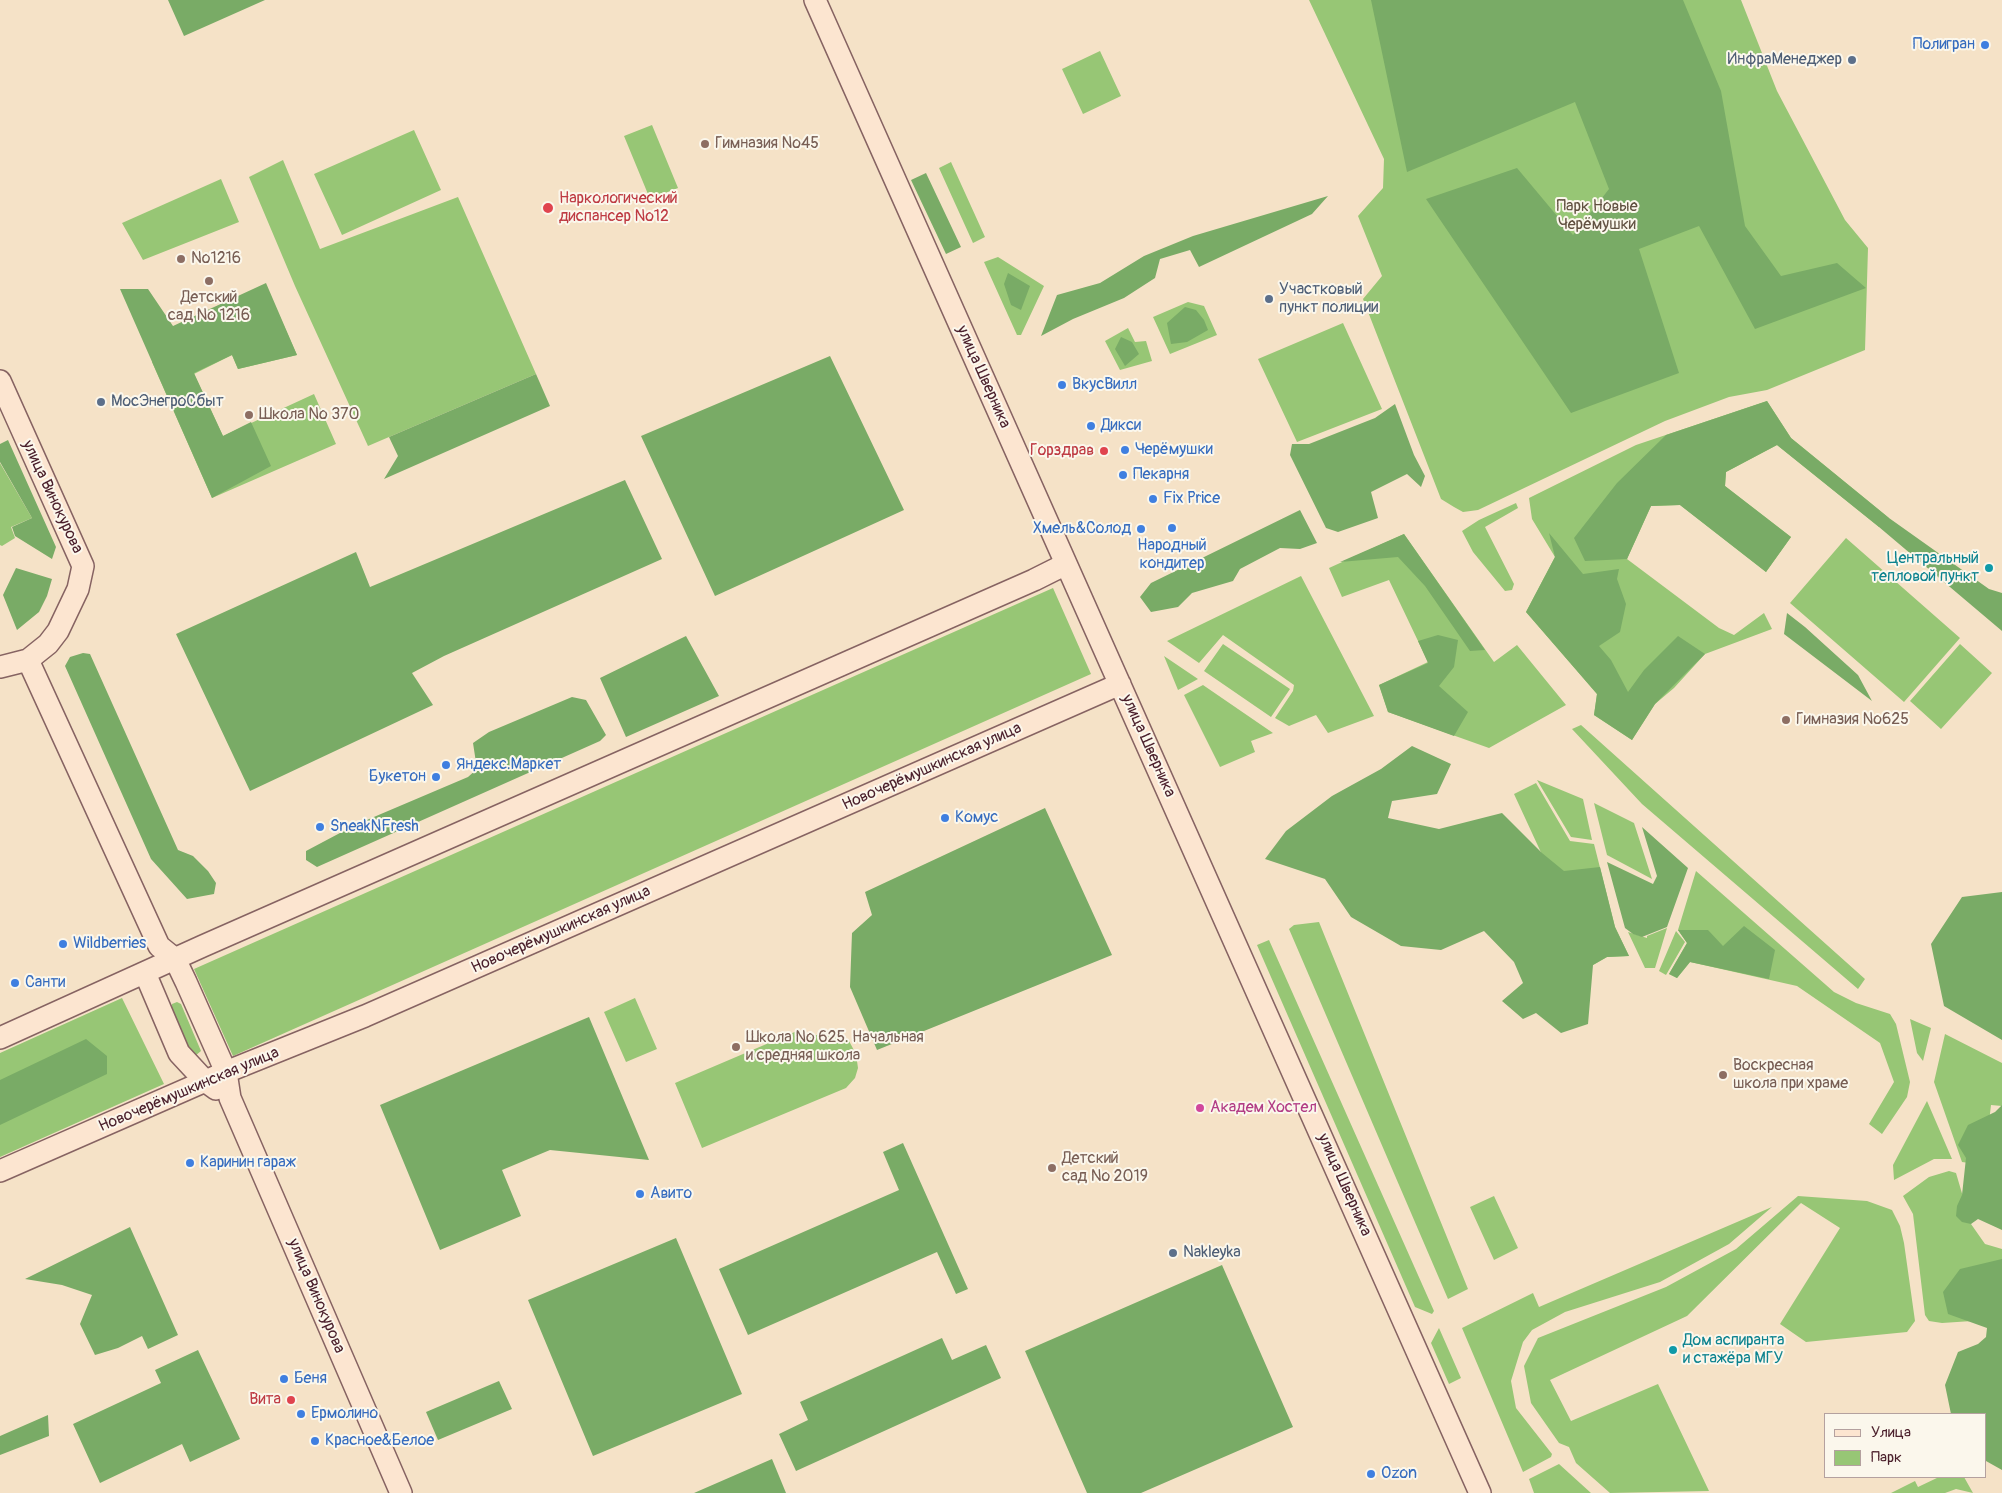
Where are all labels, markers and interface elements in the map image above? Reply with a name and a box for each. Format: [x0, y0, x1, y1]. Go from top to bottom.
place label: Полигран [1913, 35, 1975, 55]
marker: Полигран [1979, 39, 1991, 51]
place label: ИнфраМенеджер [1728, 50, 1842, 70]
marker: ИнфраМенеджер [1846, 54, 1858, 66]
place label: Гимназия №45 [715, 134, 819, 154]
marker: Гимназия №45 [699, 138, 711, 150]
place label: Наркологический диспансер №12 [559, 189, 678, 227]
park label: Парк Новые Черёмушки [1556, 197, 1638, 235]
marker: Наркологический диспансер №12 [541, 201, 555, 215]
place label: №1216 [191, 249, 241, 269]
marker: №1216 [175, 253, 187, 265]
marker: Детский сад № 1216 [203, 275, 215, 287]
place label: Участковый пункт полиции [1279, 280, 1378, 318]
place label: Детский сад № 1216 [168, 288, 250, 326]
marker: Участковый пункт полиции [1263, 293, 1275, 305]
street label: улица Шверника [952, 323, 1014, 431]
place label: ВкусВилл [1072, 375, 1137, 395]
marker: ВкусВилл [1056, 379, 1068, 391]
place label: МосЭнегроСбыт [111, 392, 224, 412]
marker: МосЭнегроСбыт [95, 396, 107, 408]
place label: Школа № 370 [259, 405, 359, 425]
marker: Школа № 370 [243, 409, 255, 421]
place label: Дикси [1101, 416, 1141, 436]
marker: Дикси [1085, 420, 1097, 432]
street label: улица Винокурова [17, 437, 87, 557]
place label: Черёмушки [1135, 440, 1213, 460]
place label: Горздрав [1030, 441, 1094, 461]
marker: Черёмушки [1119, 444, 1131, 456]
marker: Горздрав [1098, 445, 1110, 457]
place label: Пекарня [1133, 465, 1189, 485]
marker: Пекарня [1117, 469, 1129, 481]
place label: Fix Price [1163, 489, 1220, 509]
marker: Fix Price [1147, 493, 1159, 505]
place label: Хмель&Солод [1033, 519, 1131, 539]
marker: Народный кондитер [1166, 522, 1178, 534]
marker: Хмель&Солод [1135, 523, 1147, 535]
place label: Народный кондитер [1137, 536, 1207, 574]
place label: Центральный тепловой пункт [1871, 549, 1979, 587]
marker: Центральный тепловой пункт [1983, 562, 1995, 574]
street label: улица Шверника [1117, 692, 1179, 800]
place label: Гимназия №625 [1796, 710, 1909, 730]
marker: Гимназия №625 [1780, 714, 1792, 726]
street label: Новочерёмушкинская улица [839, 719, 1025, 815]
place label: Яндекс.Маркет [456, 755, 561, 775]
marker: Яндекс.Маркет [440, 759, 452, 771]
place label: Букетон [369, 767, 426, 787]
marker: Букетон [430, 771, 442, 783]
place label: Комус [955, 808, 998, 828]
marker: Комус [939, 812, 951, 824]
place label: SneakNFresh [330, 817, 419, 837]
marker: SneakNFresh [314, 821, 326, 833]
street label: Новочерёмушкинская улица [468, 882, 654, 978]
place label: Wildberries [73, 934, 146, 954]
marker: Wildberries [57, 938, 69, 950]
place label: Санти [25, 973, 65, 993]
marker: Санти [9, 977, 21, 989]
place label: Школа № 625. Начальная и средняя школа [746, 1028, 924, 1066]
marker: Школа № 625. Начальная и средняя школа [730, 1041, 742, 1053]
street label: Новочерёмушкинская улица [96, 1043, 282, 1137]
place label: Воскресная школа при храме [1733, 1056, 1848, 1094]
marker: Воскресная школа при храме [1717, 1069, 1729, 1081]
place label: Академ Хостел [1210, 1098, 1317, 1118]
marker: Академ Хостел [1194, 1102, 1206, 1114]
street label: улица Шверника [1313, 1131, 1375, 1239]
place label: Детский сад № 2019 [1062, 1149, 1148, 1187]
place label: Каринин гараж [200, 1153, 296, 1173]
marker: Каринин гараж [184, 1157, 196, 1169]
marker: Детский сад № 2019 [1046, 1162, 1058, 1174]
place label: Авито [650, 1184, 692, 1204]
marker: Авито [634, 1188, 646, 1200]
street label: улица Винокурова [283, 1236, 349, 1356]
place label: Nakleyka [1183, 1243, 1241, 1263]
marker: Nakleyka [1167, 1247, 1179, 1259]
place label: Дом аспиранта и стажёра МГУ [1683, 1331, 1784, 1369]
marker: Дом аспиранта и стажёра МГУ [1667, 1344, 1679, 1356]
place label: Беня [294, 1369, 327, 1389]
marker: Беня [278, 1373, 290, 1385]
place label: Вита [249, 1390, 281, 1410]
marker: Вита [285, 1394, 297, 1406]
place label: Ермолино [311, 1404, 378, 1424]
marker: Ермолино [295, 1408, 307, 1420]
legend [1824, 1413, 1987, 1478]
text: Улица [1871, 1423, 1911, 1442]
place label: Красное&Белое [325, 1431, 434, 1451]
marker: Красное&Белое [309, 1435, 321, 1447]
text: Парк [1871, 1448, 1902, 1467]
place label: Ozon [1381, 1464, 1417, 1484]
marker: Ozon [1365, 1468, 1377, 1480]

